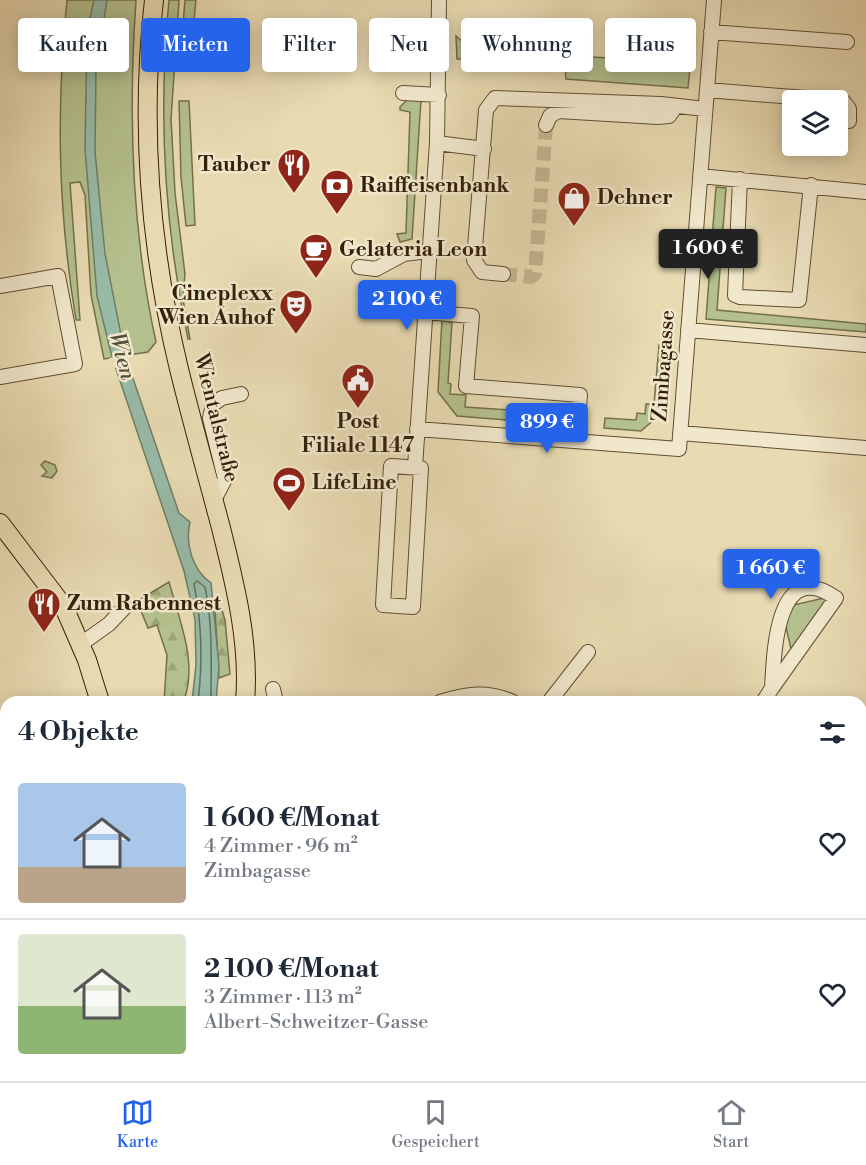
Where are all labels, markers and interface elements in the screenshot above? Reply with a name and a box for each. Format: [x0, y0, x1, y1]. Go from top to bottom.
chip: Kaufen [18, 18, 129, 72]
chip: Mieten [141, 18, 250, 72]
chip: Filter [262, 18, 357, 72]
chip: Neu [369, 18, 449, 72]
chip: Wohnung [461, 18, 593, 72]
chip: Haus [605, 18, 696, 72]
map controls [782, 90, 848, 156]
button: layers [782, 90, 848, 156]
restaurant icon: Tauber [276, 147, 312, 194]
place label: Tauber [198, 152, 271, 178]
bank icon: Raiffeisenbank [319, 168, 355, 215]
place label: Raiffeisenbank [360, 173, 510, 199]
shop icon: Dehner [556, 180, 592, 227]
place label: Dehner [597, 185, 673, 211]
pin: 1 600 € [653, 229, 763, 280]
cafe icon: Gelateria Leon [298, 232, 334, 279]
text: 1 600 € [673, 236, 743, 261]
place label: Gelateria Leon [339, 237, 487, 263]
pin: 2 100 € [352, 280, 462, 331]
place label: Cineplexx Wien Auhof [157, 281, 276, 331]
text: 2 100 € [372, 287, 442, 312]
theatre icon: Cineplexx Wien Auhof [278, 288, 314, 335]
street label: Zimbagasse [647, 309, 681, 423]
water label: Wien [103, 329, 141, 383]
street label: Wientalstraße [187, 350, 245, 485]
public building icon: Post Filiale 1147 [340, 362, 376, 409]
pin: 899 € [505, 403, 589, 454]
place label: Post Filiale 1147 [302, 409, 415, 459]
text: 899 € [520, 410, 574, 435]
sports icon: LifeLine [271, 465, 307, 512]
place label: LifeLine [312, 470, 396, 496]
pin: 1 660 € [716, 549, 826, 600]
text: 1 660 € [737, 556, 805, 581]
restaurant icon: Zum Rabennest [26, 586, 62, 633]
place label: Zum Rabennest [67, 591, 222, 617]
text: 4 Objekte [18, 716, 139, 748]
icon: filters [816, 716, 849, 749]
text: 1 600 €/Monat [204, 802, 380, 834]
icon: home [66, 807, 138, 879]
icon: heart [816, 827, 849, 860]
text: 4 Zimmer · 96 m² [204, 834, 358, 859]
text: Zimbagasse [204, 859, 311, 884]
text: 2 100 €/Monat [204, 953, 379, 985]
icon: home [66, 958, 138, 1030]
icon: heart [816, 978, 849, 1011]
text: 3 Zimmer · 113 m² [204, 985, 362, 1010]
text: Albert-Schweitzer-Gasse [204, 1010, 428, 1035]
tab: Karte [117, 1096, 158, 1152]
tab: Gespeichert [392, 1096, 480, 1152]
tab: Start [713, 1096, 749, 1152]

